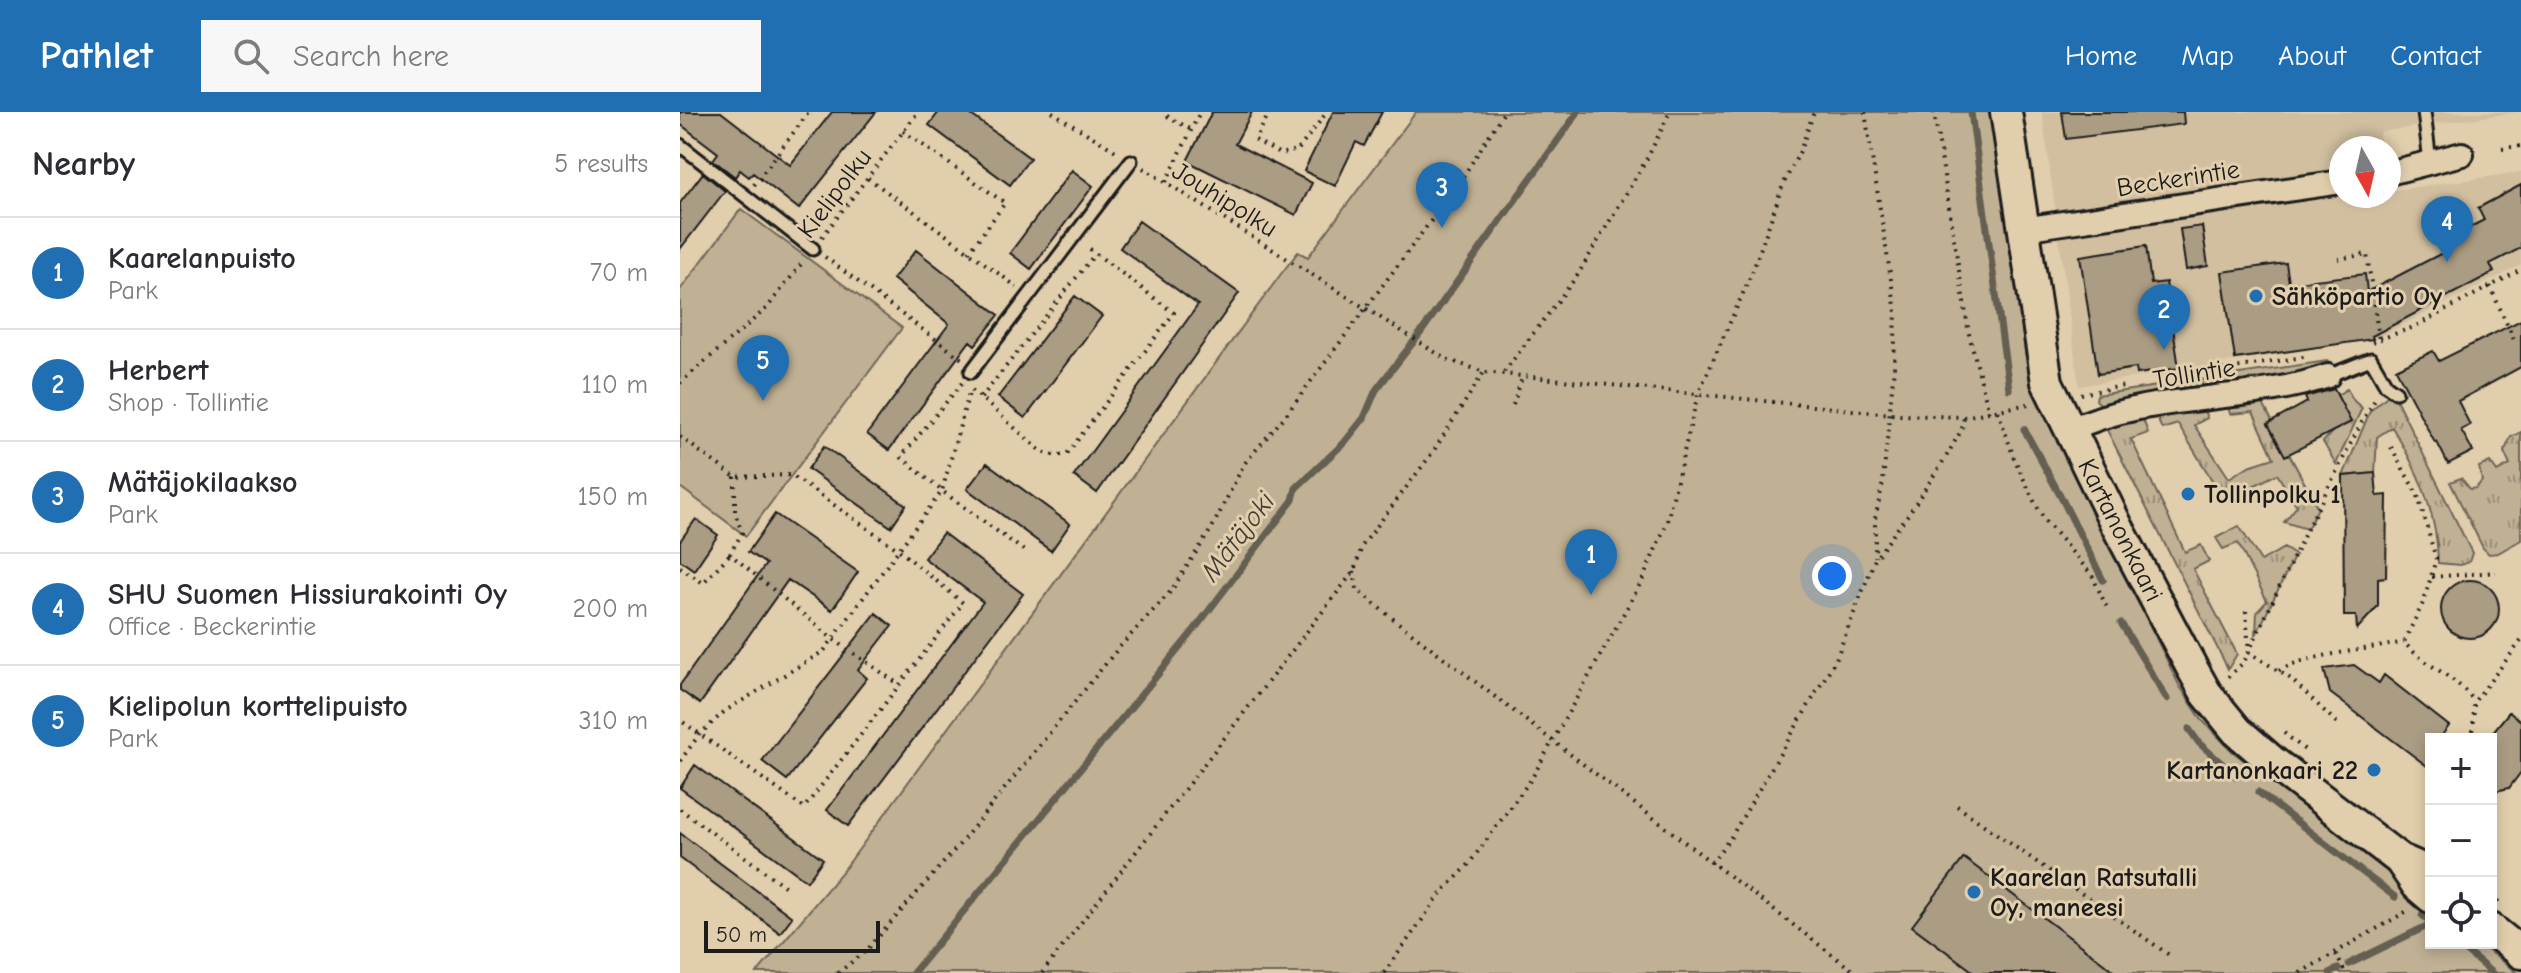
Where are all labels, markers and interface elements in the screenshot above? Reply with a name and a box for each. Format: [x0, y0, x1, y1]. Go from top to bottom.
search box [201, 20, 761, 92]
text: Pathlet [40, 34, 153, 78]
icon: search [229, 34, 273, 78]
text: Search here [293, 39, 449, 74]
text: Home [2065, 40, 2137, 72]
text: Map [2181, 40, 2234, 72]
text: About [2278, 40, 2346, 72]
text: Contact [2390, 40, 2481, 72]
north arrow [2329, 136, 2401, 208]
street label: Kielipolku [791, 143, 878, 244]
text: Nearby [32, 144, 135, 184]
text: 5 results [554, 149, 648, 179]
street label: Beckerintie [2115, 154, 2242, 203]
street label: Jouhipolku [1167, 156, 1282, 244]
pin: 3 [1416, 162, 1468, 228]
pin: 4 [2421, 196, 2473, 262]
text: Kaarelanpuisto [108, 241, 296, 276]
text: 1 [53, 258, 63, 288]
text: 70 m [590, 258, 648, 288]
text: Park [108, 276, 158, 306]
place label: Sähköpartio Oy [2272, 282, 2442, 312]
pin: 2 [2138, 284, 2190, 350]
marker: Sähköpartio Oy [2247, 287, 2265, 305]
pin: 5 [737, 335, 789, 401]
text: Herbert [108, 353, 209, 388]
street label: Tollintie [2151, 353, 2237, 395]
text: 2 [52, 370, 64, 400]
text: 110 m [581, 370, 648, 400]
text: Shop · Tollintie [108, 388, 269, 418]
street label: Kartanonkaari [2071, 454, 2169, 607]
text: Mätäjokilaakso [108, 465, 297, 500]
place label: Tollinpolku 1 [2204, 480, 2340, 510]
text: 3 [52, 482, 64, 512]
text: 150 m [578, 482, 648, 512]
water label: Mätäjoki [1194, 485, 1282, 588]
marker: Tollinpolku 1 [2179, 485, 2197, 503]
text: Park [108, 500, 158, 530]
pin: 1 [1565, 529, 1617, 595]
your location [1812, 556, 1852, 596]
text: SHU Suomen Hissiurakointi Oy [108, 577, 507, 612]
text: 4 [52, 594, 64, 624]
text: 200 m [573, 594, 648, 624]
text: Office · Beckerintie [108, 612, 316, 642]
text: Kielipolun korttelipuisto [108, 689, 408, 724]
text: 5 [51, 706, 65, 736]
text: 310 m [579, 706, 648, 736]
text: Park [108, 724, 158, 754]
map controls [2425, 733, 2497, 949]
button: + [2425, 733, 2497, 805]
place label: Kartanonkaari 22 [2166, 756, 2358, 786]
marker: Kartanonkaari 22 [2365, 761, 2383, 779]
button: − [2425, 805, 2497, 877]
place label: Kaarelan Ratsutalli Oy, maneesi [1990, 863, 2197, 923]
button: locate [2425, 877, 2497, 949]
marker: Kaarelan Ratsutalli Oy, maneesi [1965, 883, 1983, 901]
scale bar [704, 917, 880, 953]
text: 50 m [716, 922, 767, 948]

